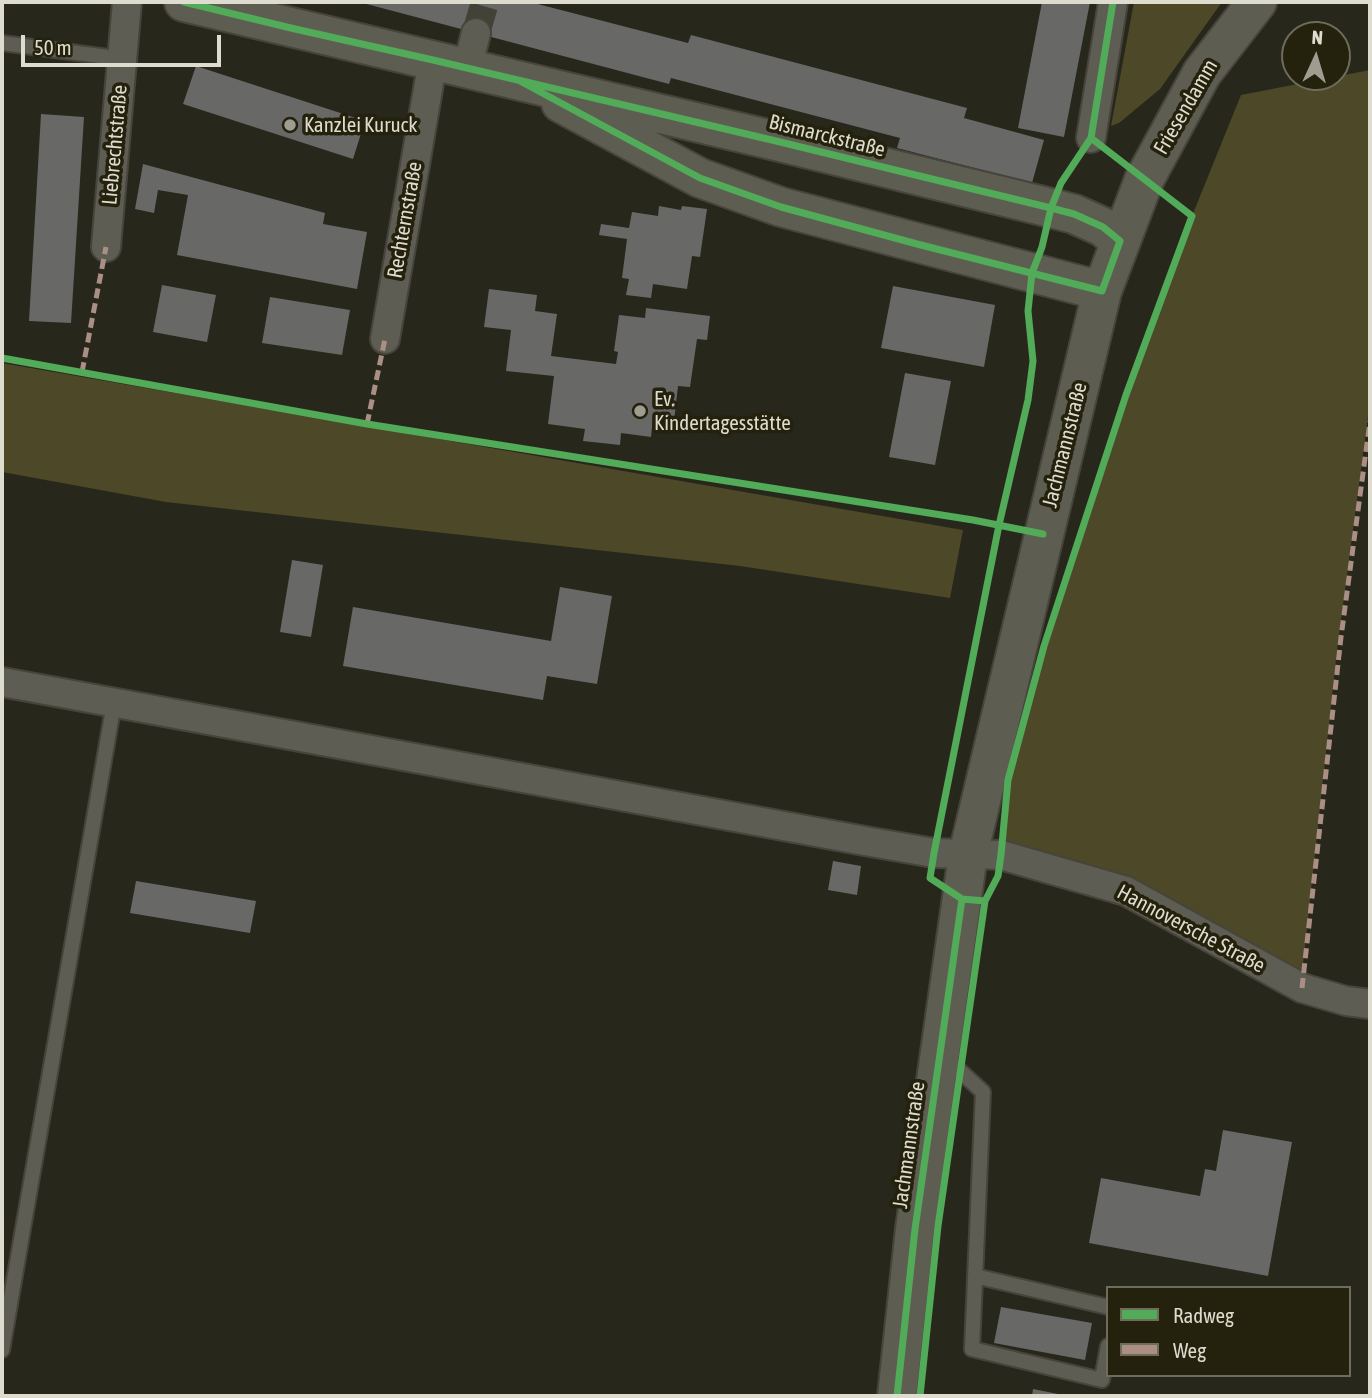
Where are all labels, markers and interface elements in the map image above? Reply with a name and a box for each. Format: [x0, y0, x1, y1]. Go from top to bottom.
scale bar [24, 21, 224, 65]
north arrow [1281, 21, 1351, 91]
text: N [1311, 26, 1324, 48]
text: 50 m [34, 35, 72, 59]
street label: Friesendamm [1149, 55, 1223, 159]
street label: Liebrechtstraße [97, 84, 133, 206]
street label: Bismarckstraße [766, 109, 888, 163]
place label: Kanzlei Kuruck [304, 112, 418, 138]
marker: Kanzlei Kuruck [282, 117, 298, 133]
street label: Rechternstraße [382, 160, 428, 280]
street label: Jachmannstraße [1037, 380, 1093, 510]
place label: Ev. Kindertagesstätte [654, 386, 791, 436]
marker: Ev. Kindertagesstätte [632, 403, 648, 419]
street label: Hannoversche Straße [1113, 879, 1269, 979]
street label: Jachmannstraße [888, 1080, 930, 1210]
legend [1106, 1286, 1351, 1377]
text: Radweg [1173, 1303, 1234, 1327]
text: Weg [1173, 1338, 1206, 1362]

